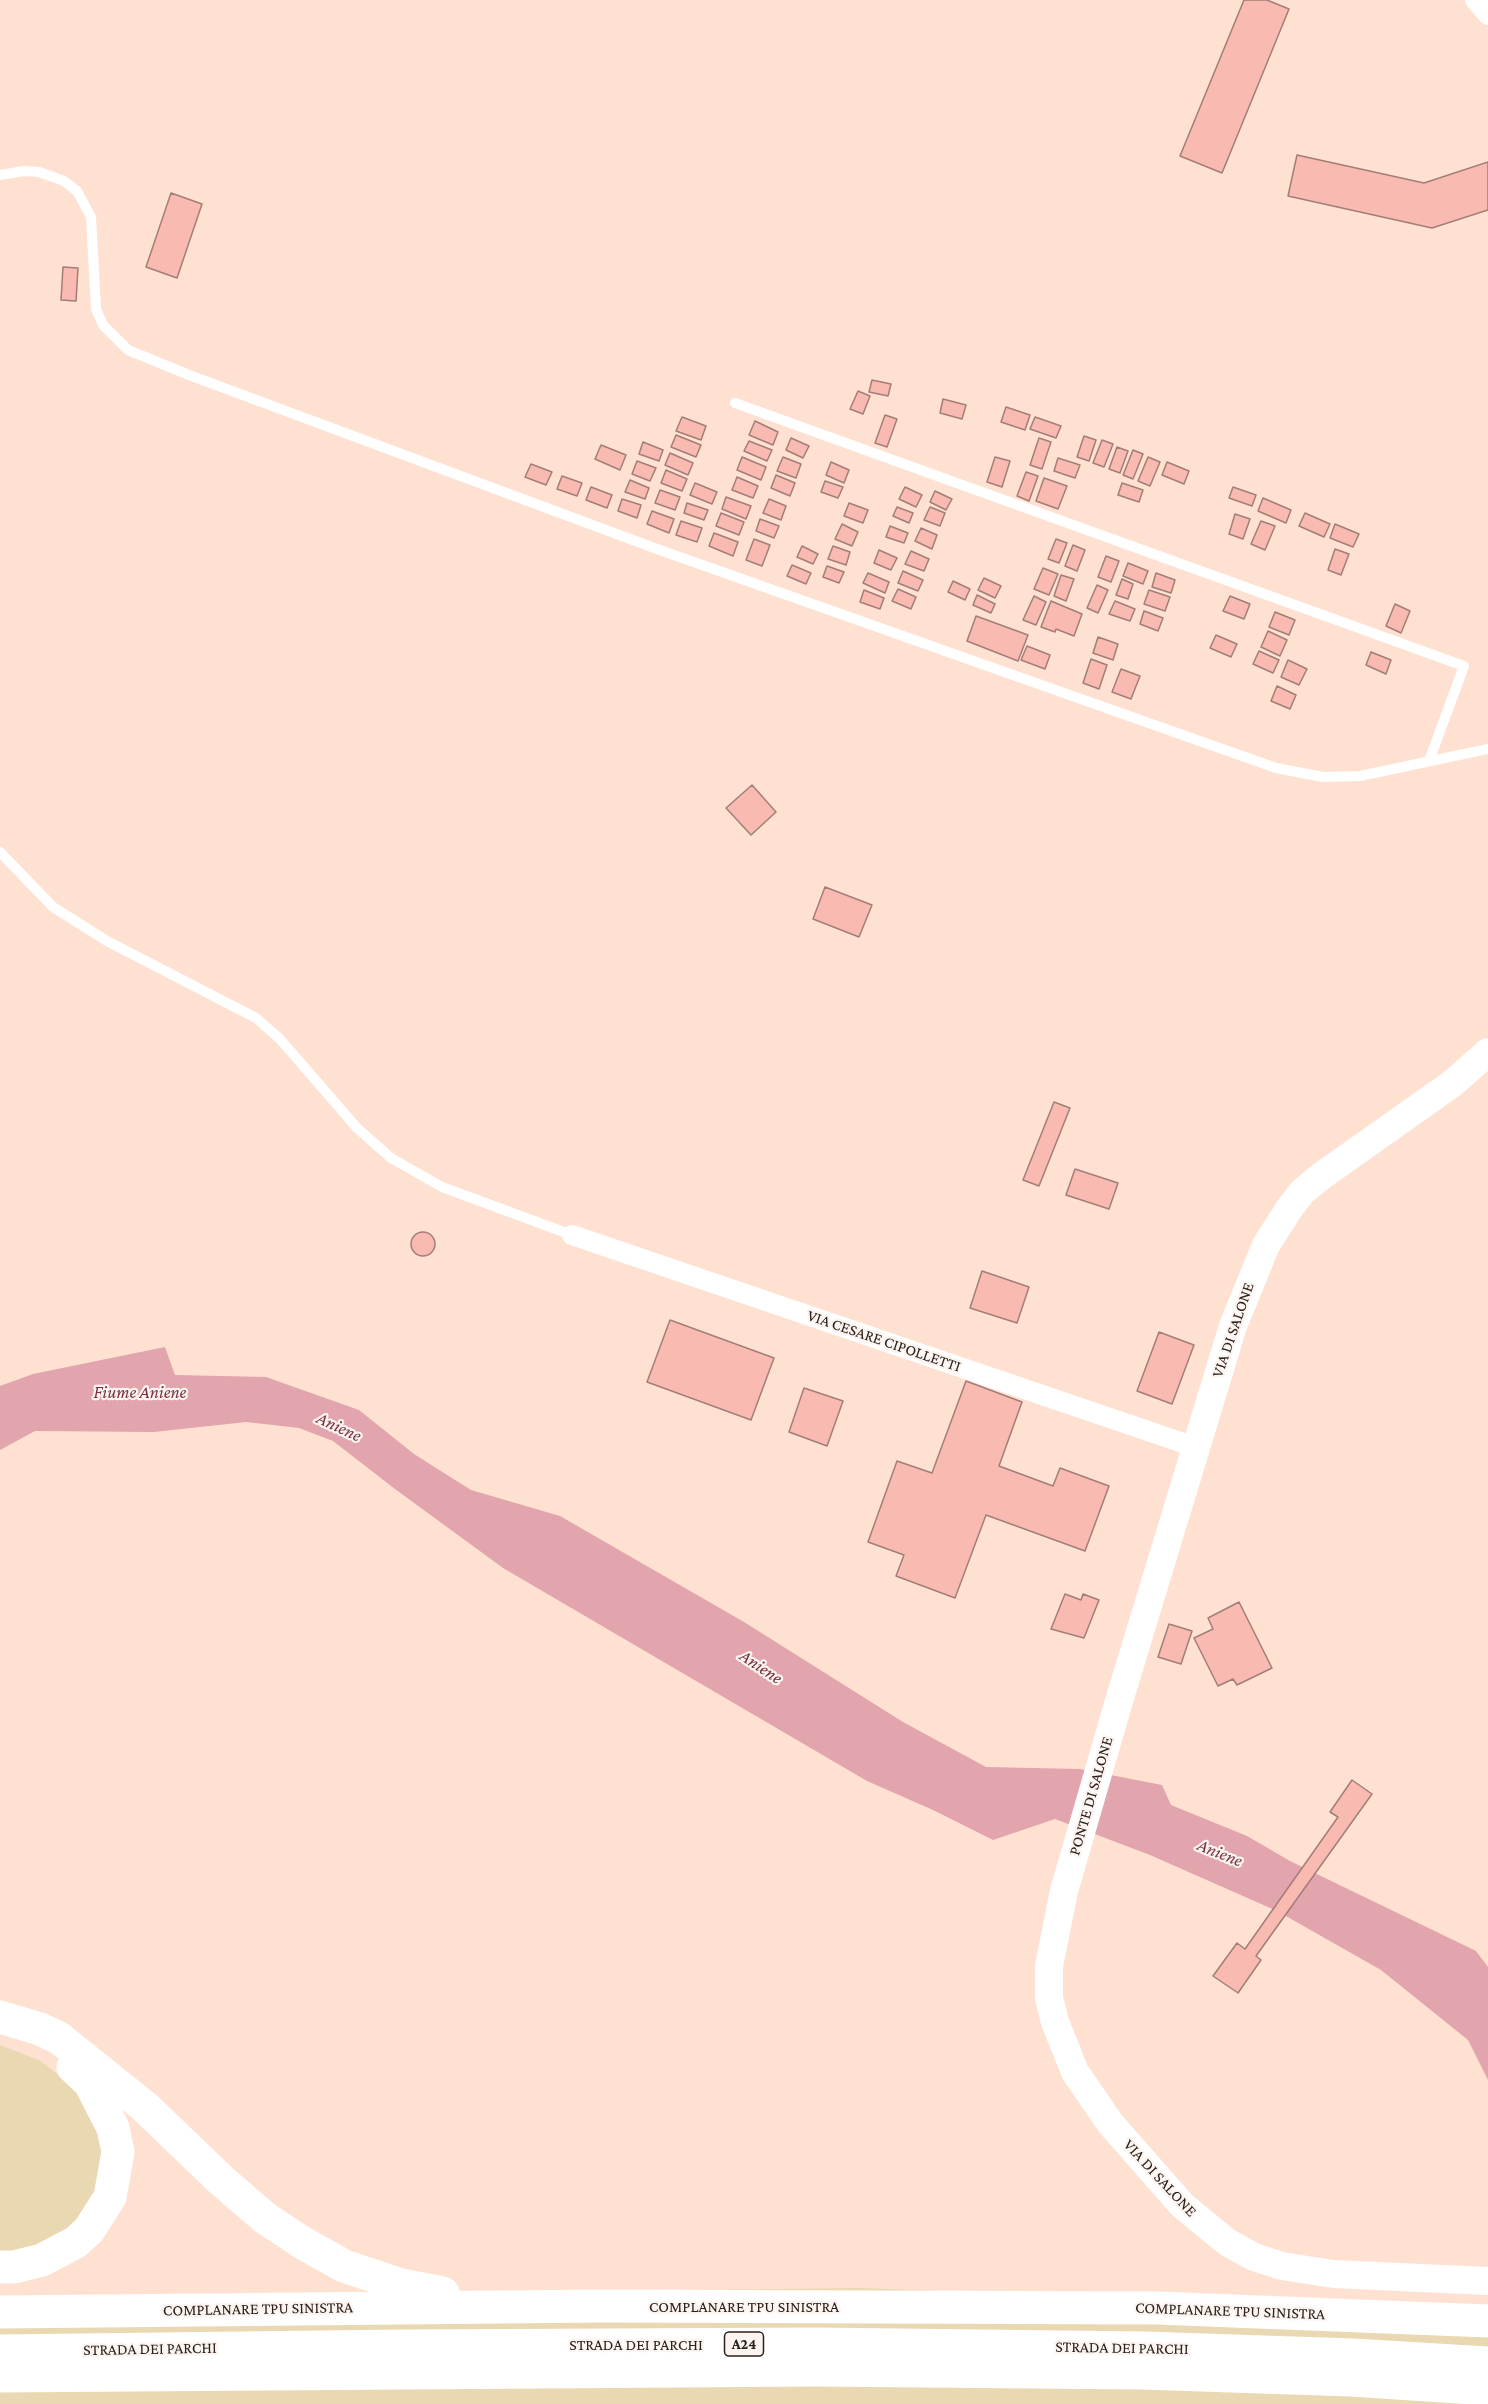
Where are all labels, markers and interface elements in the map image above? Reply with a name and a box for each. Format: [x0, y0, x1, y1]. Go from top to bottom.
street label: VIA DI SALONE [1208, 1280, 1258, 1380]
street label: VIA CESARE CIPOLLETTI [805, 1306, 963, 1376]
water label: Fiume Aniene [94, 1381, 186, 1403]
water label: Aniene [313, 1407, 365, 1447]
water label: Aniene [736, 1645, 786, 1689]
street label: PONTE DI SALONE [1065, 1734, 1117, 1858]
water label: Aniene [1194, 1834, 1246, 1872]
street label: VIA DI SALONE [1119, 2135, 1201, 2221]
street label: COMPLANARE TPU SINISTRA [649, 2297, 839, 2317]
street label: COMPLANARE TPU SINISTRA [163, 2298, 353, 2320]
street label: COMPLANARE TPU SINISTRA [1135, 2298, 1325, 2324]
road number: A24 [724, 2332, 764, 2356]
street label: STRADA DEI PARCHI [569, 2335, 703, 2355]
street label: STRADA DEI PARCHI [1055, 2337, 1189, 2359]
street label: STRADA DEI PARCHI [83, 2338, 217, 2360]

